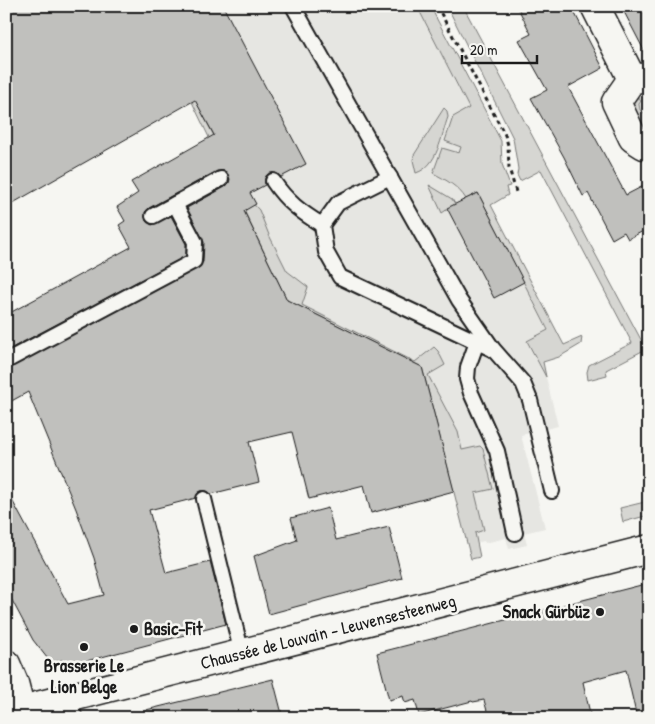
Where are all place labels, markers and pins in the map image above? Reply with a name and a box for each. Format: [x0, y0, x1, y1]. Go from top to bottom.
place label: Snack Gürbüz [503, 599, 590, 624]
marker: Snack Gürbüz [594, 606, 606, 618]
place label: Basic-Fit [144, 616, 203, 641]
marker: Basic-Fit [128, 623, 140, 635]
marker: Brasserie Le Lion Belge [78, 641, 90, 653]
place label: Brasserie Le Lion Belge [44, 653, 125, 700]

